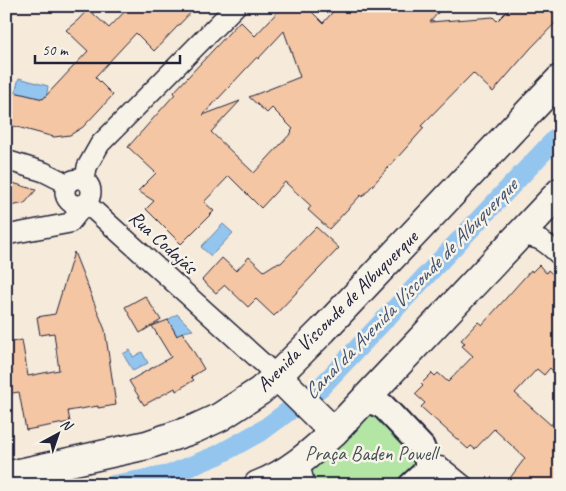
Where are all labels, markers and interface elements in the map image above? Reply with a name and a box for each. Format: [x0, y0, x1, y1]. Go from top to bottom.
scale bar [35, 32, 180, 64]
text: 50 m [42, 41, 69, 60]
water label: Canal da Avenida Visconde de Albuquerque [298, 173, 522, 405]
street label: Rua Codajás [124, 205, 204, 281]
street label: Avenida Visconde de Albuquerque [251, 225, 423, 397]
north arrow [32, 408, 82, 458]
text: N [57, 415, 77, 435]
park label: Praça Baden Powell [305, 441, 441, 466]

